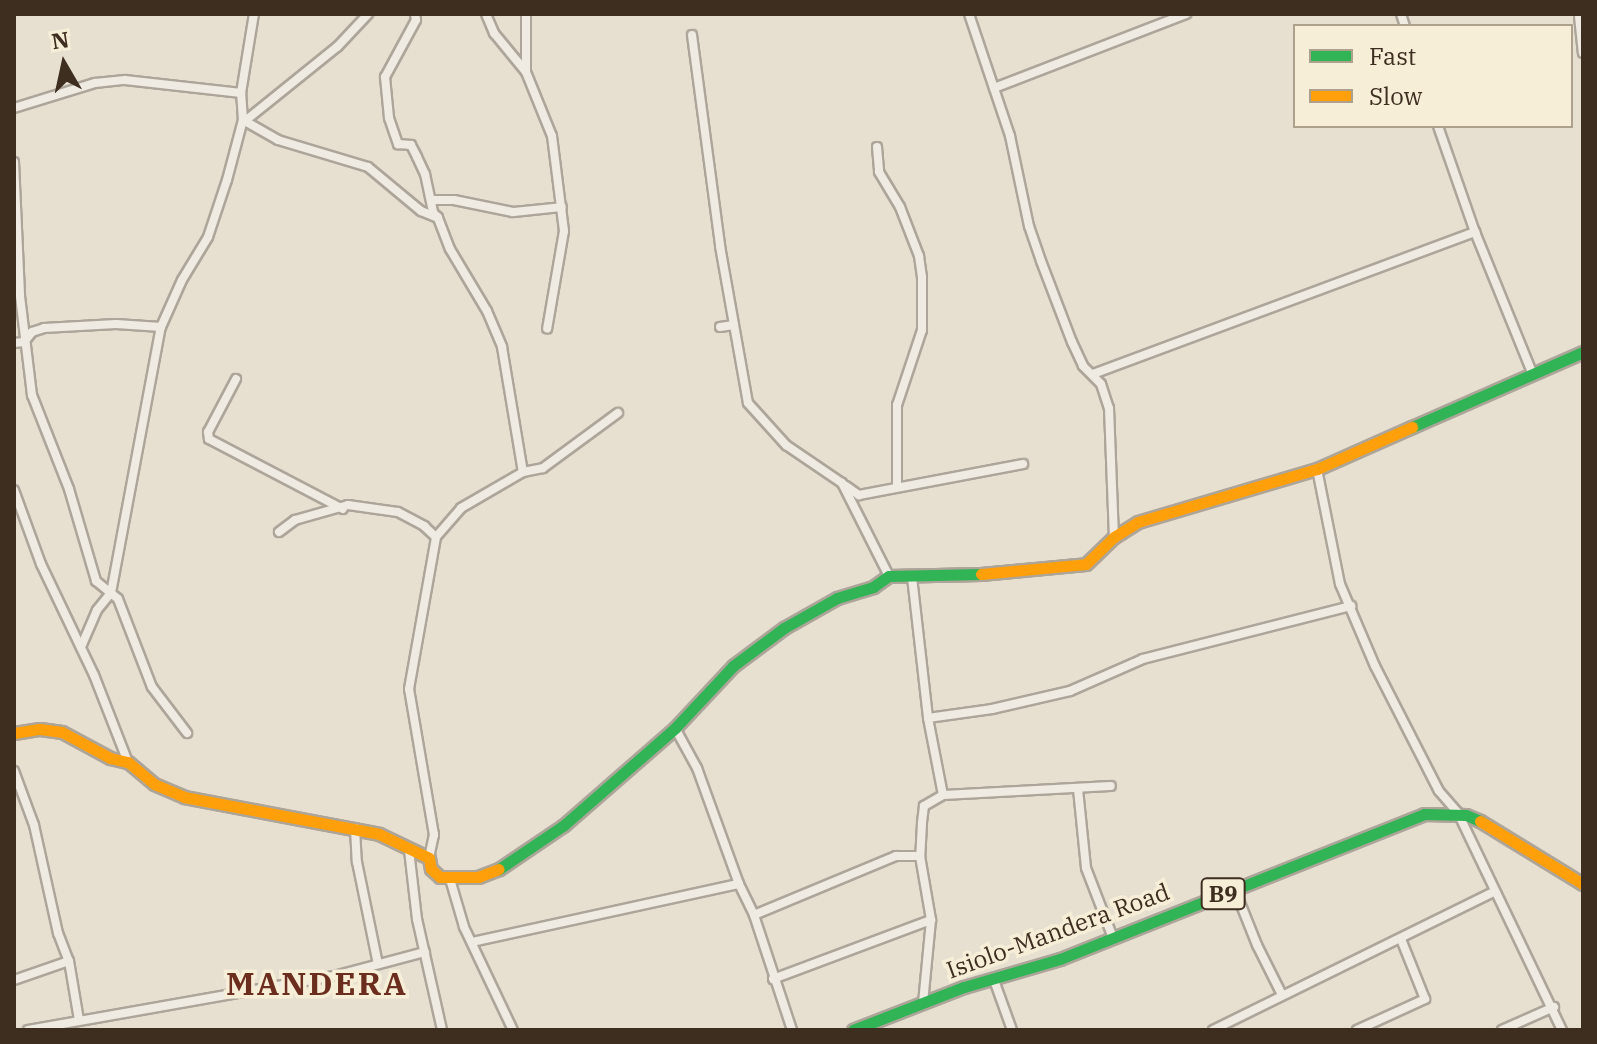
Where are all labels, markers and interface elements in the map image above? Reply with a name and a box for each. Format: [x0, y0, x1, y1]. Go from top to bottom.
north arrow [24, 24, 104, 104]
text: N [49, 24, 71, 55]
legend [1293, 24, 1573, 128]
text: Fast [1369, 40, 1416, 72]
text: Slow [1369, 80, 1422, 112]
road number: B9 [1199, 876, 1247, 912]
street label: Isiolo-Mandera Road [943, 877, 1173, 985]
district label: MANDERA [226, 964, 408, 1002]

